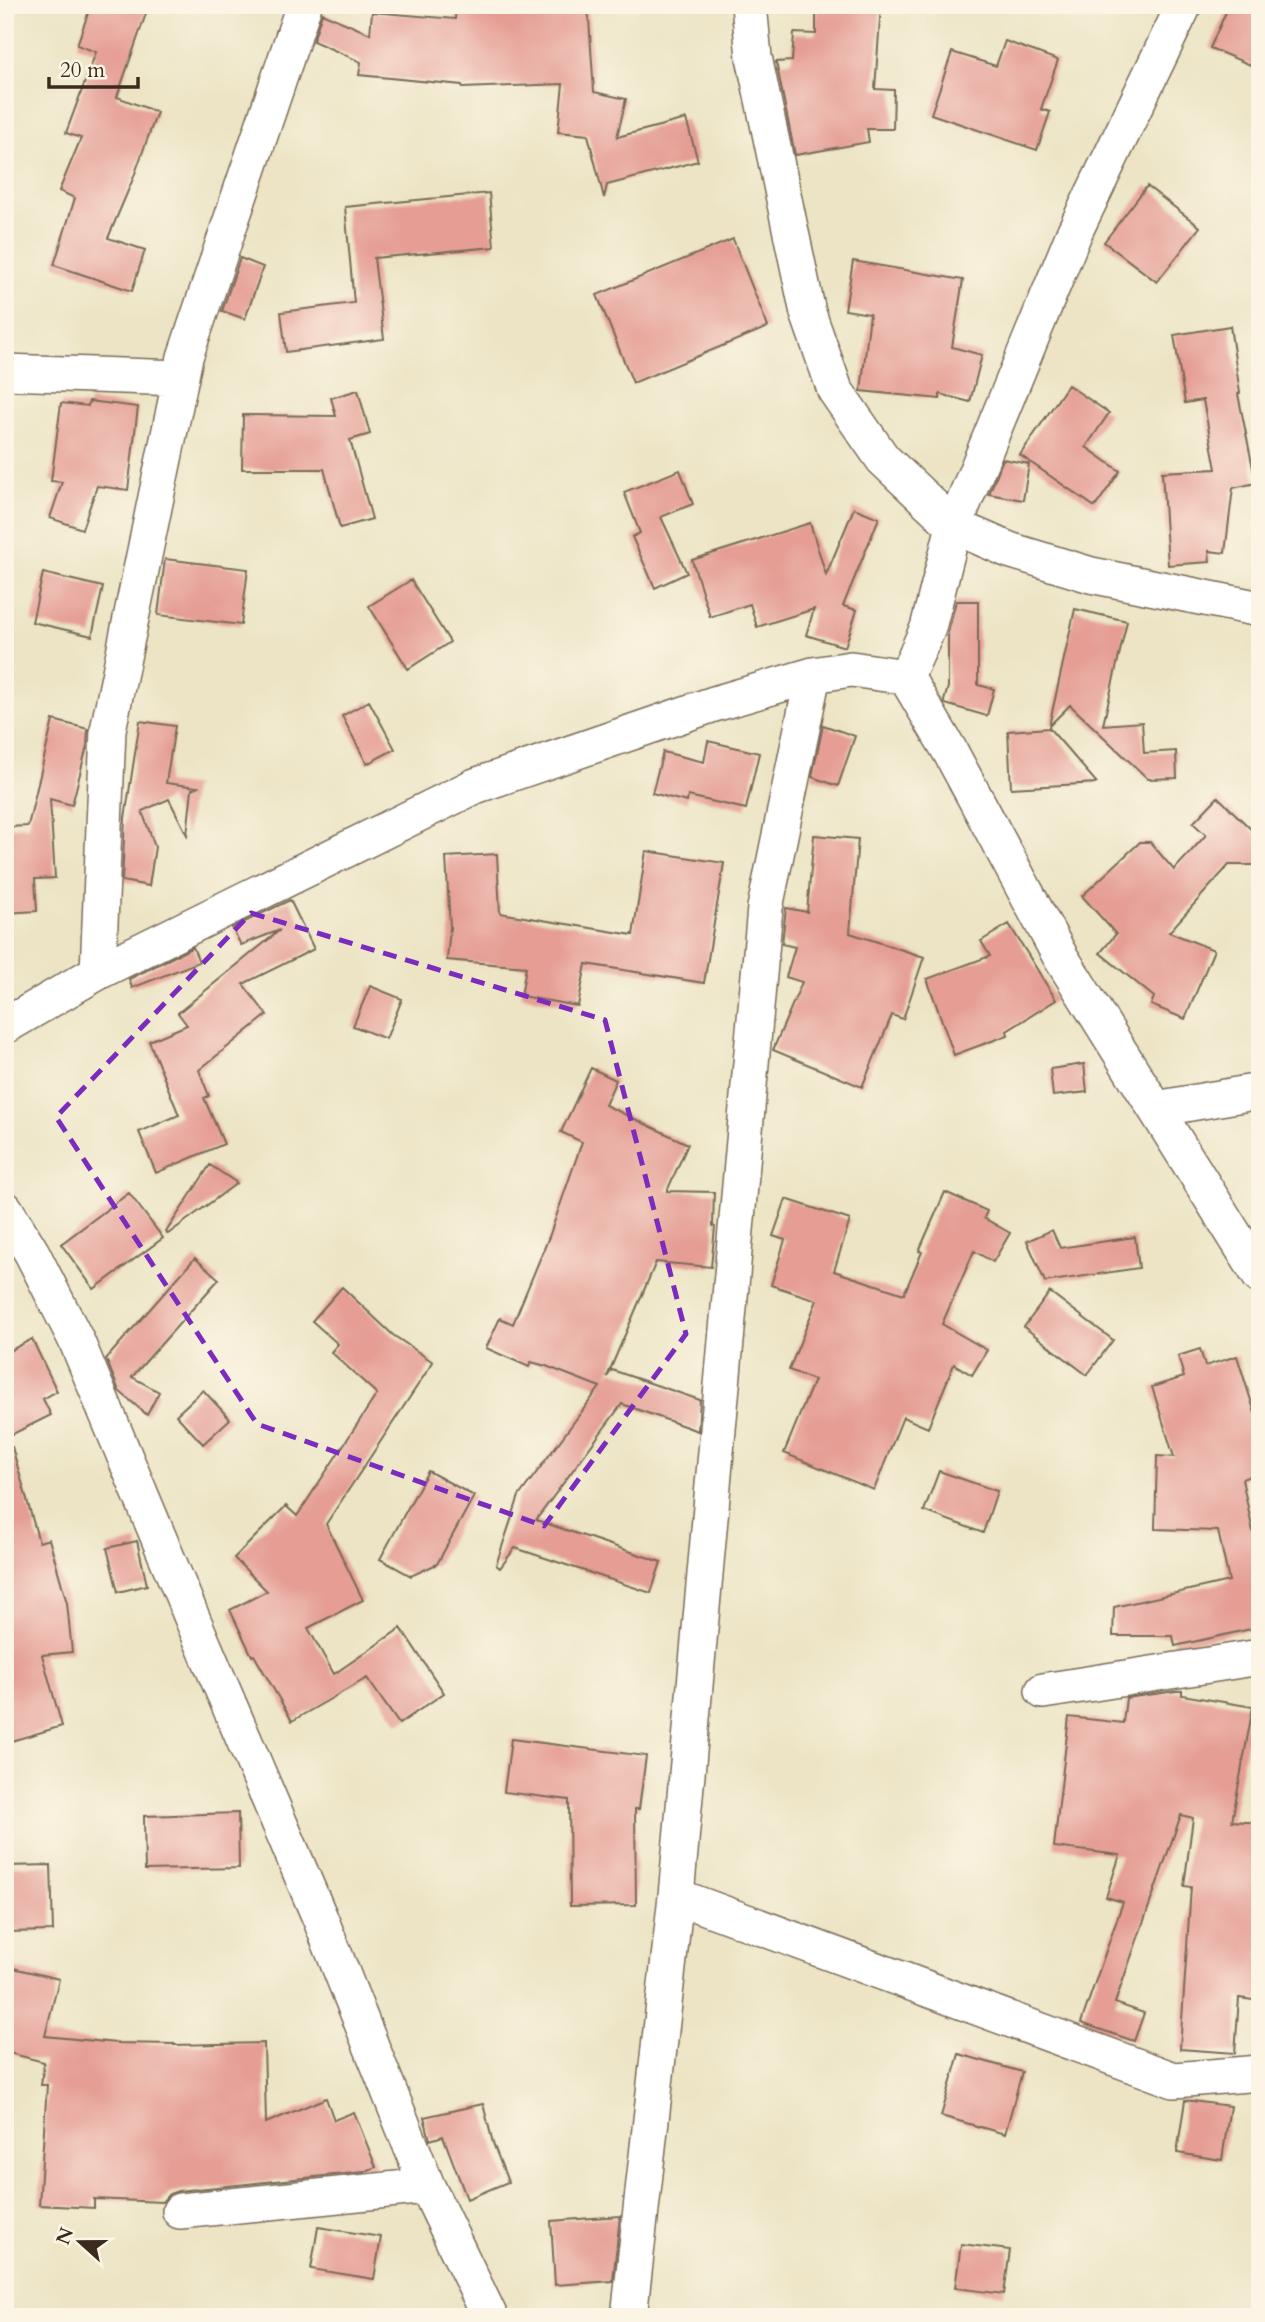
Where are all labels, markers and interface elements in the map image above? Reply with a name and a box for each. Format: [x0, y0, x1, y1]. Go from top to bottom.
scale bar [49, 46, 138, 90]
text: 20 m [60, 56, 105, 85]
north arrow [46, 2206, 116, 2276]
text: N [50, 2223, 80, 2249]

